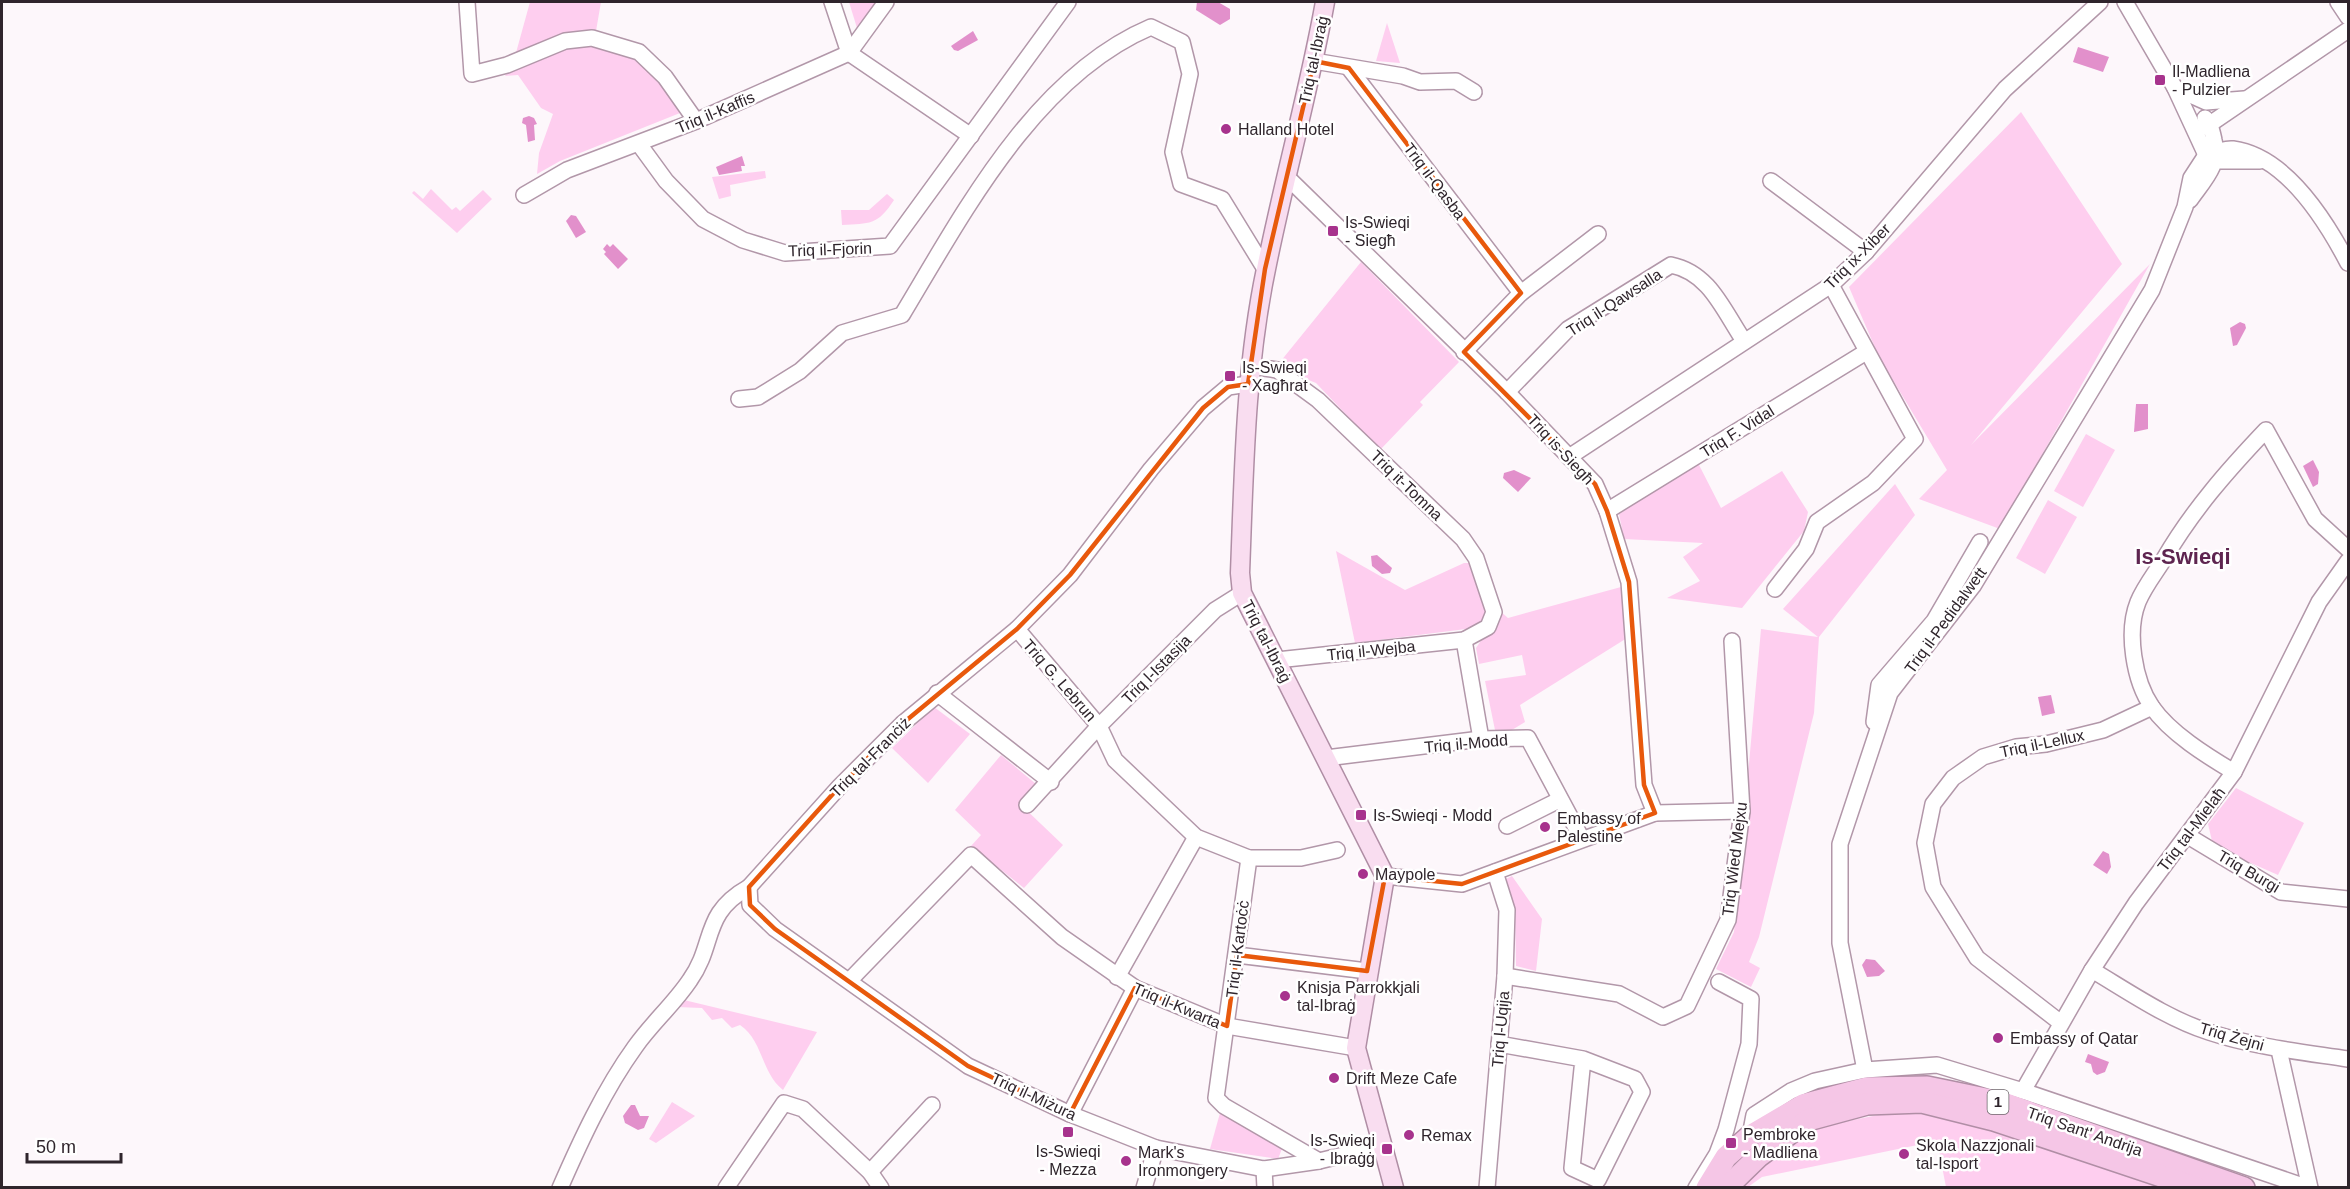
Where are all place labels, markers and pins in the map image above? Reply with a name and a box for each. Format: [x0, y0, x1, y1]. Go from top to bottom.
place label: Il-Madliena - Pulzier [2172, 63, 2250, 98]
marker: Il-Madliena - Pulzier [2153, 73, 2167, 87]
place label: Halland Hotel [1238, 121, 1334, 138]
marker: Halland Hotel [1219, 122, 1233, 136]
place label: Is-Swieqi - Siegħ [1345, 214, 1410, 249]
marker: Is-Swieqi - Siegħ [1326, 224, 1340, 238]
place label: Is-Swieqi - Xagħrat [1242, 359, 1308, 394]
marker: Is-Swieqi - Xagħrat [1223, 369, 1237, 383]
place label: Is-Swieqi - Modd [1373, 807, 1492, 824]
marker: Is-Swieqi - Modd [1354, 808, 1368, 822]
place label: Embassy of Palestine [1557, 810, 1641, 845]
marker: Embassy of Palestine [1538, 820, 1552, 834]
place label: Maypole [1375, 866, 1436, 883]
marker: Maypole [1356, 867, 1370, 881]
place label: Knisja Parrokkjali tal-Ibraġ [1297, 979, 1420, 1014]
marker: Knisja Parrokkjali tal-Ibraġ [1278, 989, 1292, 1003]
place label: Embassy of Qatar [2010, 1030, 2139, 1047]
marker: Embassy of Qatar [1991, 1031, 2005, 1045]
place label: Drift Meze Cafe [1346, 1070, 1457, 1087]
marker: Drift Meze Cafe [1327, 1071, 1341, 1085]
marker: Is-Swieqi - Mezza [1061, 1125, 1075, 1139]
place label: Pembroke - Madliena [1743, 1126, 1818, 1161]
place label: Remax [1421, 1127, 1472, 1144]
marker: Remax [1402, 1128, 1416, 1142]
place label: Is-Swieqi - Ibraġġ [1310, 1132, 1375, 1167]
marker: Pembroke - Madliena [1724, 1136, 1738, 1150]
place label: Skola Nazzjonali tal-Isport [1916, 1137, 2034, 1172]
marker: Is-Swieqi - Ibraġġ [1380, 1142, 1394, 1156]
place label: Is-Swieqi - Mezza [1036, 1143, 1100, 1178]
place label: Mark's Ironmongery [1138, 1144, 1228, 1179]
marker: Skola Nazzjonali tal-Isport [1897, 1147, 1911, 1161]
marker: Mark's Ironmongery [1119, 1154, 1133, 1168]

